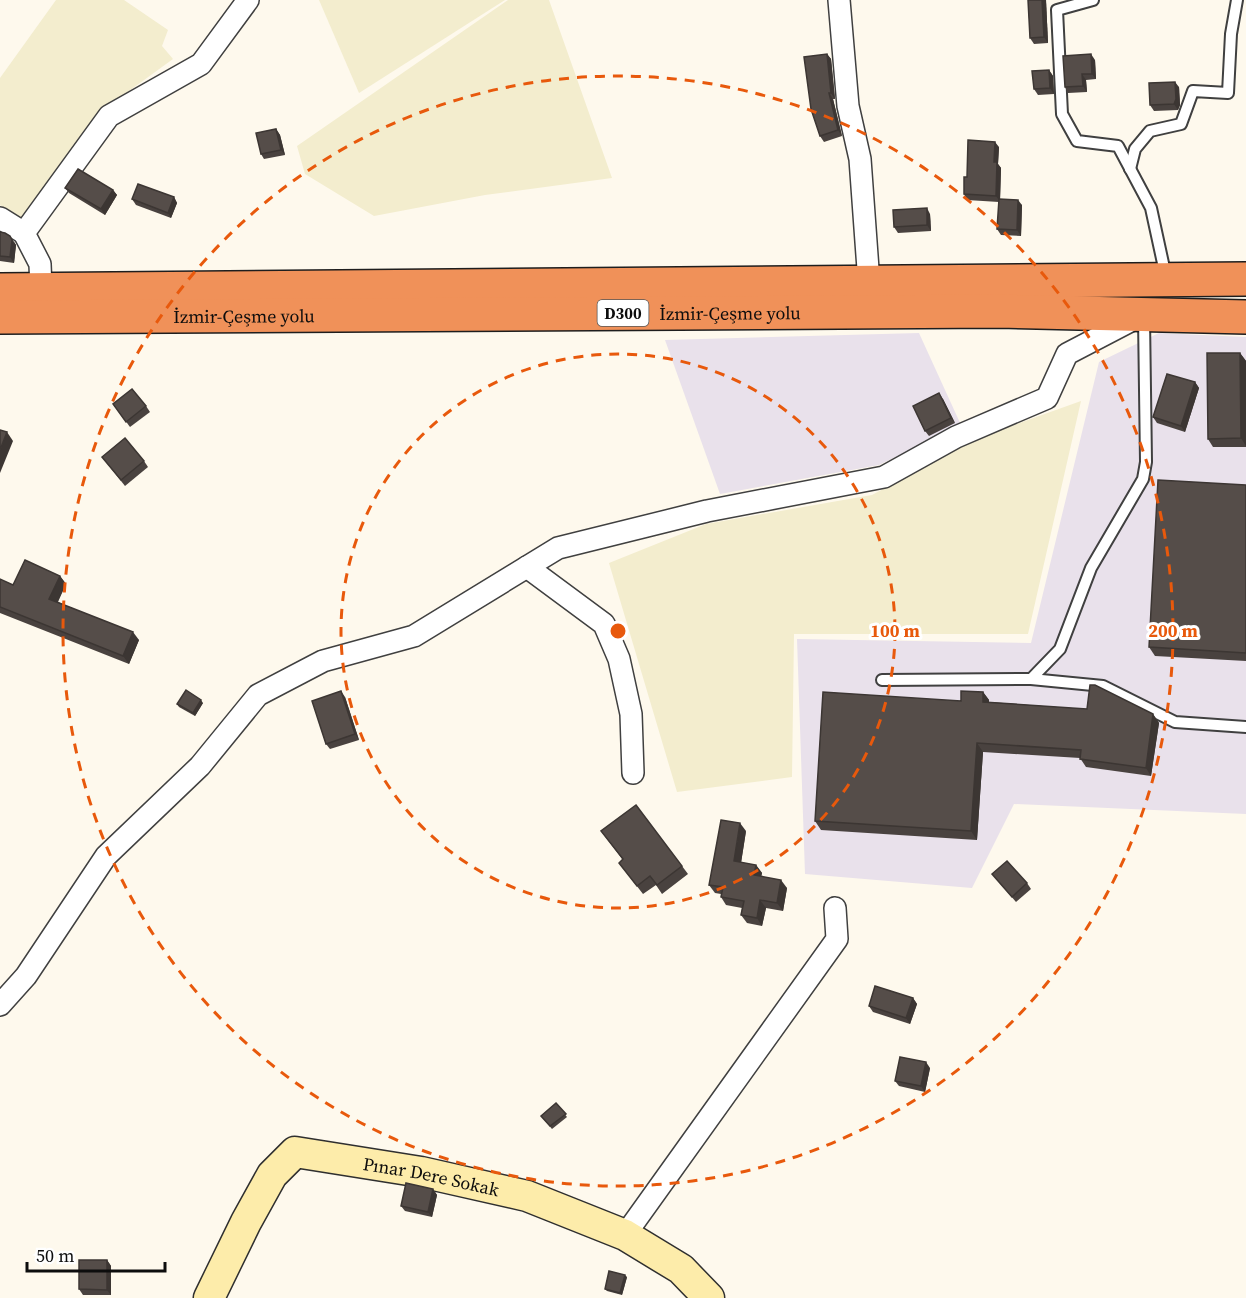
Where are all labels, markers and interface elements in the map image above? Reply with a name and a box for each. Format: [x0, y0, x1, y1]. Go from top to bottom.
road number: D300 [598, 300, 648, 326]
street label: İzmir-Çeşme yolu [659, 300, 801, 326]
street label: İzmir-Çeşme yolu [173, 303, 315, 328]
text: 100 m [870, 618, 920, 643]
text: 200 m [1148, 618, 1198, 643]
centre of rings [608, 621, 628, 641]
street label: Pınar Dere Sokak [361, 1150, 502, 1202]
scale bar [27, 1235, 165, 1273]
text: 50 m [36, 1243, 74, 1268]

